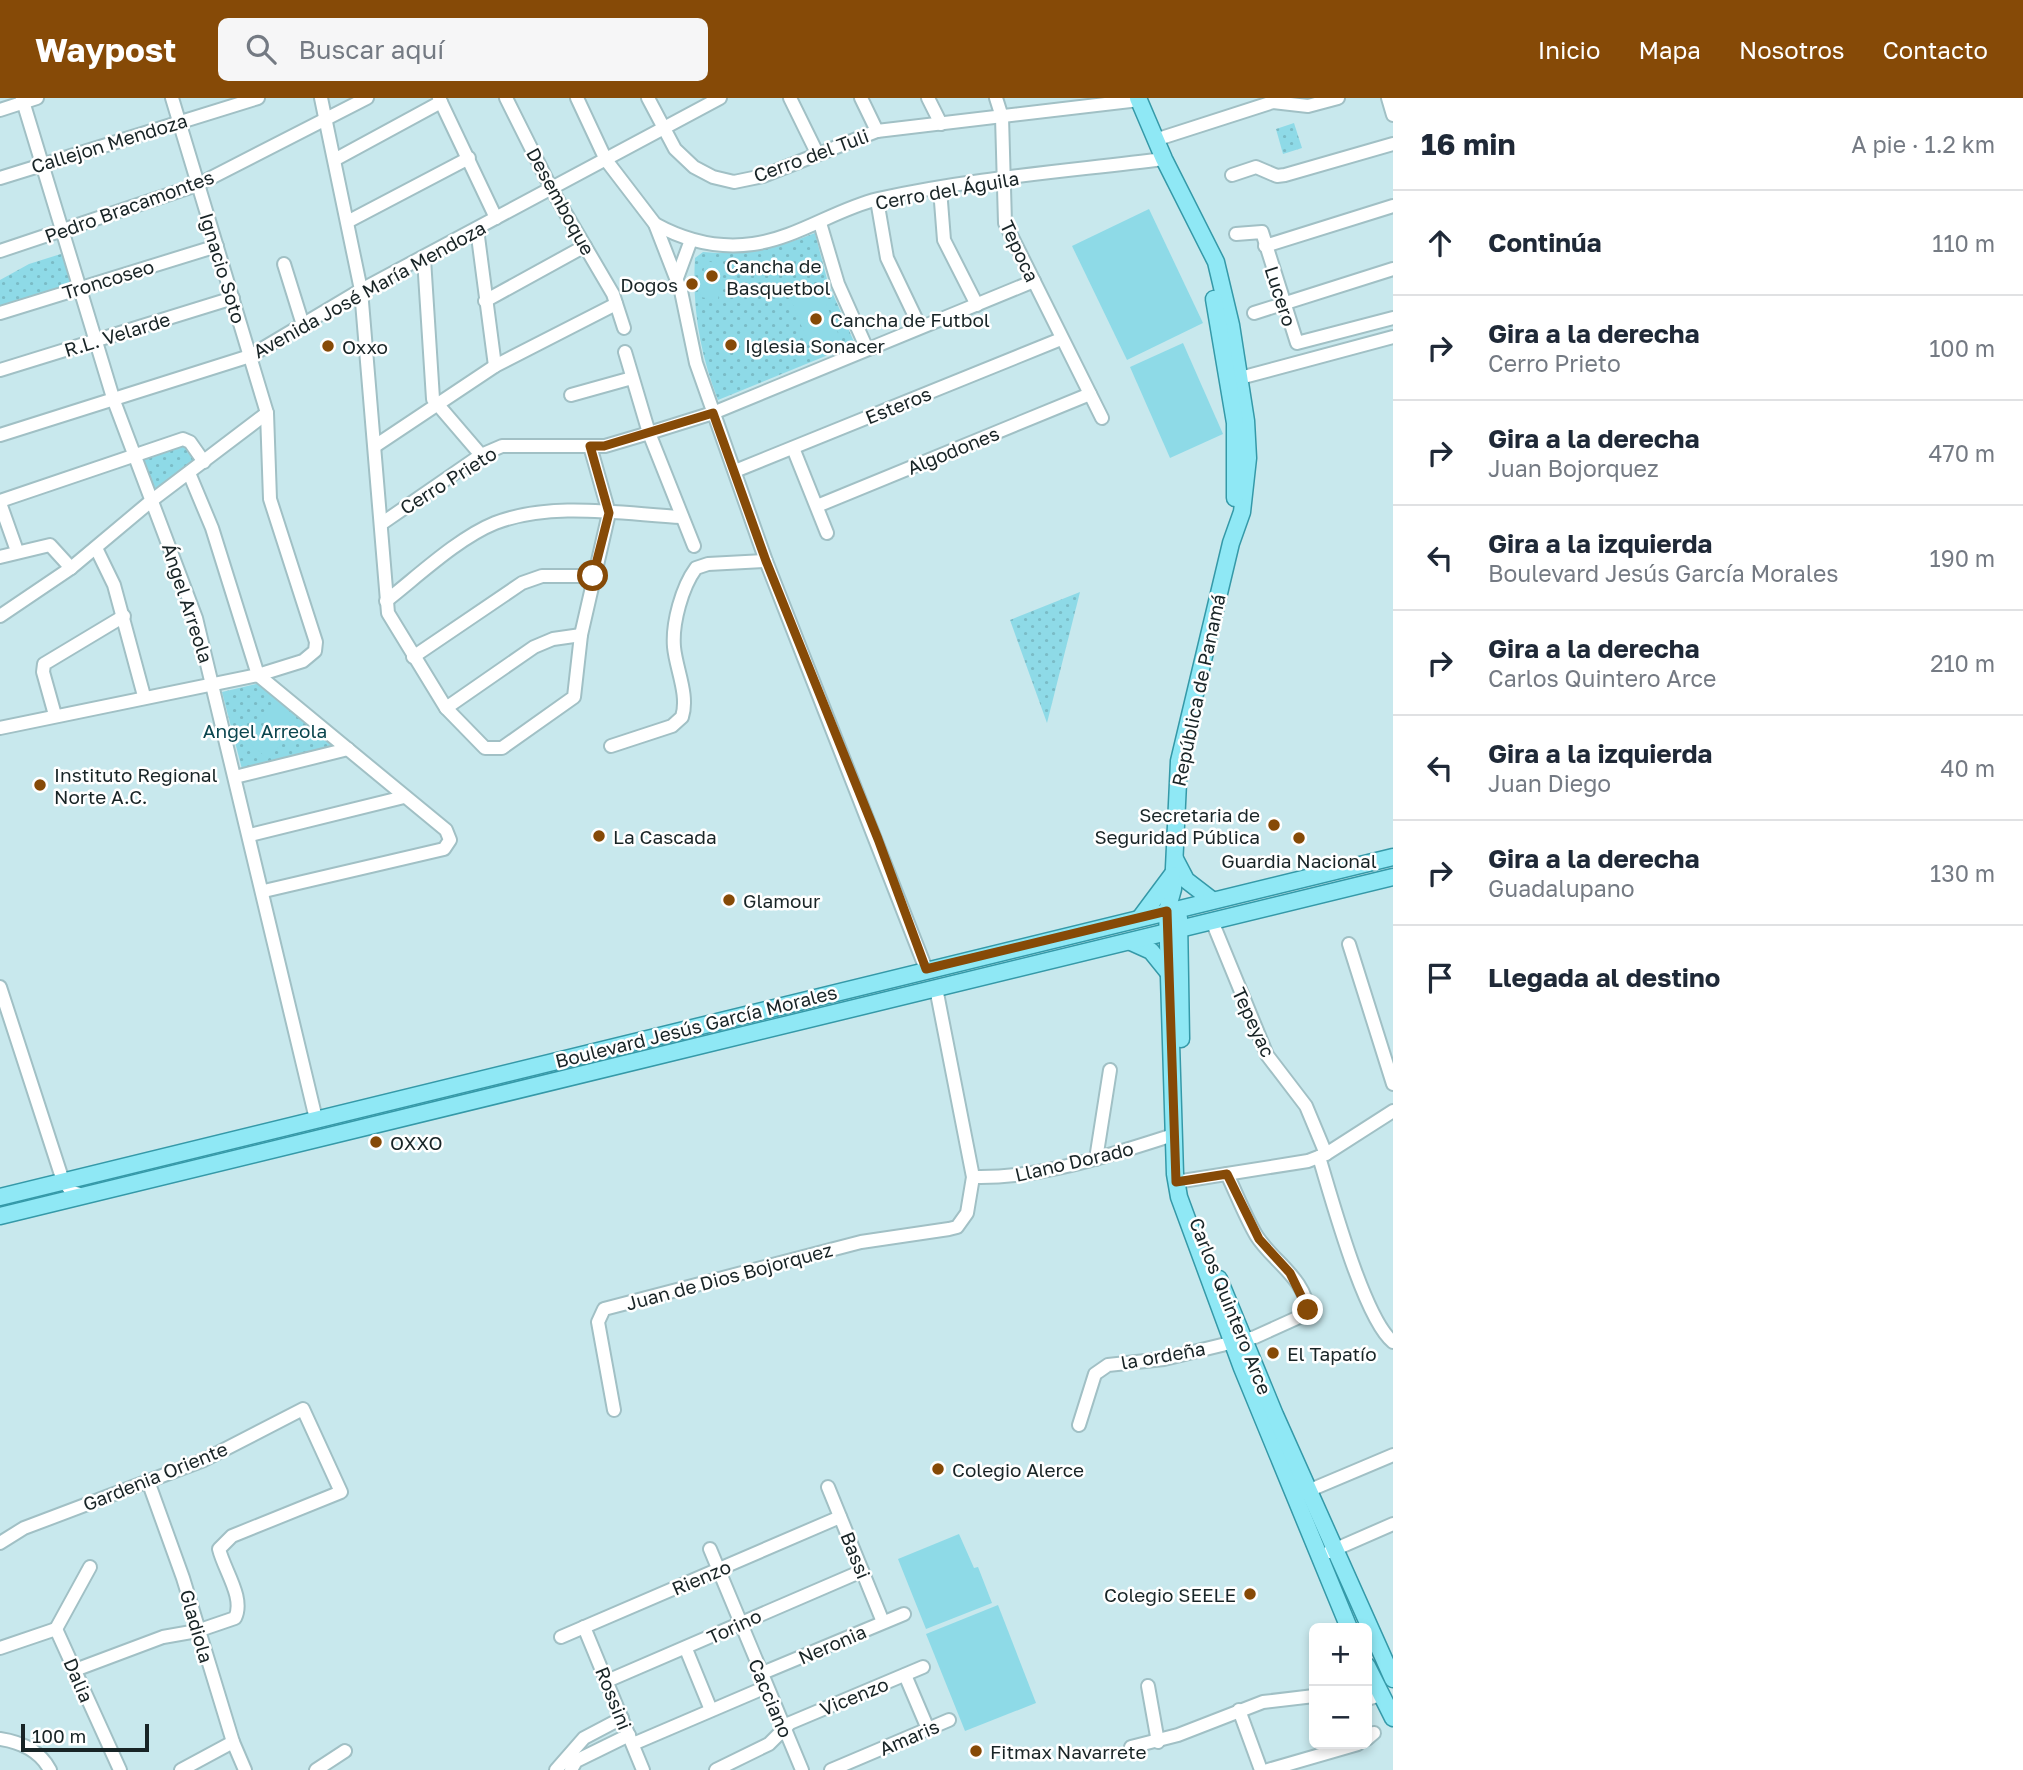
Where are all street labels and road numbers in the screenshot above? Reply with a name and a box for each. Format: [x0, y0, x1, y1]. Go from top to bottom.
street label: Callejon Mendoza [28, 108, 190, 178]
street label: Cerro del Tuli [750, 124, 872, 186]
street label: Desemboque [522, 143, 600, 259]
street label: Pedro Bracamontes [41, 165, 217, 247]
street label: Cerro del Águila [873, 166, 1021, 214]
street label: Ignacio Soto [195, 210, 251, 326]
street label: Avenida José María Mendoza [249, 215, 489, 363]
street label: Tepoca [996, 217, 1044, 285]
street label: Troncoseo [59, 254, 157, 304]
street label: Lucero [1260, 263, 1302, 329]
street label: R.L. Velarde [61, 307, 173, 361]
street label: Esteros [862, 381, 934, 429]
street label: Algodones [904, 421, 1002, 479]
street label: Cerro Prieto [395, 441, 501, 519]
street label: Ángel Arreola [158, 540, 218, 666]
street label: República de Panamá [1166, 592, 1230, 788]
street label: Boulevard Jesús García Morales [553, 980, 839, 1072]
street label: Tepeyac [1228, 983, 1280, 1061]
street label: Llano Dorado [1012, 1136, 1136, 1186]
street label: Carlos Quintero Arce [1185, 1214, 1277, 1398]
street label: Juan de Dios Bojorquez [623, 1237, 835, 1315]
street label: la ordeña [1119, 1336, 1207, 1374]
street label: Gardenia Oriente [79, 1436, 231, 1516]
street label: Bassi [836, 1528, 876, 1582]
street label: Rienzo [668, 1554, 734, 1600]
street label: Gladiola [176, 1587, 218, 1665]
street label: Torino [703, 1604, 765, 1648]
street label: Neronia [795, 1619, 869, 1669]
street label: Dalia [59, 1654, 99, 1706]
street label: Cacciano [744, 1655, 798, 1741]
street label: Rossini [591, 1663, 637, 1733]
street label: Vicenzo [816, 1672, 892, 1720]
street label: Amaris [876, 1714, 942, 1760]

